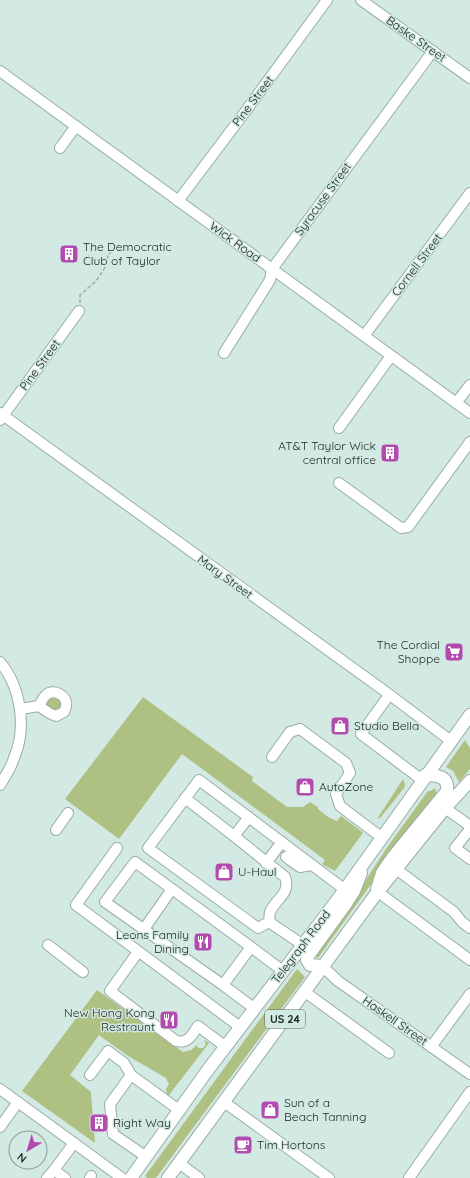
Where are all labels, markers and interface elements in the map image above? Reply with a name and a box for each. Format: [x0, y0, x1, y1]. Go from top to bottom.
street label: Baske Street [383, 12, 449, 65]
street label: Pine Street [229, 72, 276, 129]
street label: Syracuse Street [291, 159, 354, 238]
street label: Wick Road [207, 218, 264, 265]
street label: Cornell Street [388, 230, 445, 299]
place label: The Democratic Club of Taylor [83, 239, 172, 268]
building icon: The Democratic Club of Taylor [58, 243, 80, 265]
street label: Pine Street [16, 336, 63, 393]
place label: AT&T Taylor Wick central office [278, 438, 376, 467]
building icon: AT&T Taylor Wick central office [379, 442, 401, 464]
street label: Mary Street [195, 552, 256, 602]
place label: The Cordial Shoppe [377, 637, 440, 666]
supermarket icon: The Cordial Shoppe [443, 641, 465, 663]
shop icon: Studio Bella [329, 715, 351, 737]
place label: Studio Bella [354, 718, 419, 733]
shop icon: AutoZone [294, 776, 316, 798]
place label: AutoZone [319, 779, 373, 794]
shop icon: U-Haul [213, 861, 235, 883]
place label: U-Haul [238, 864, 277, 879]
street label: Telegraph Road [268, 907, 333, 986]
place label: Leons Family Dining [116, 927, 189, 956]
restaurant icon: Leons Family Dining [192, 931, 214, 953]
street label: Haskell Street [360, 993, 431, 1049]
place label: New Hong Kong Restraunt [64, 1005, 155, 1034]
restaurant icon: New Hong Kong Restraunt [158, 1009, 180, 1031]
road number: US 24 [265, 1010, 305, 1028]
place label: Sun of a Beach Tanning [284, 1095, 366, 1124]
shop icon: Sun of a Beach Tanning [259, 1099, 281, 1121]
building icon: Right Way [88, 1112, 110, 1134]
place label: Right Way [113, 1115, 171, 1130]
north arrow [8, 1130, 48, 1170]
cafe icon: Tim Hortons [232, 1134, 254, 1156]
place label: Tim Hortons [257, 1137, 326, 1152]
text: N [14, 1150, 29, 1166]

